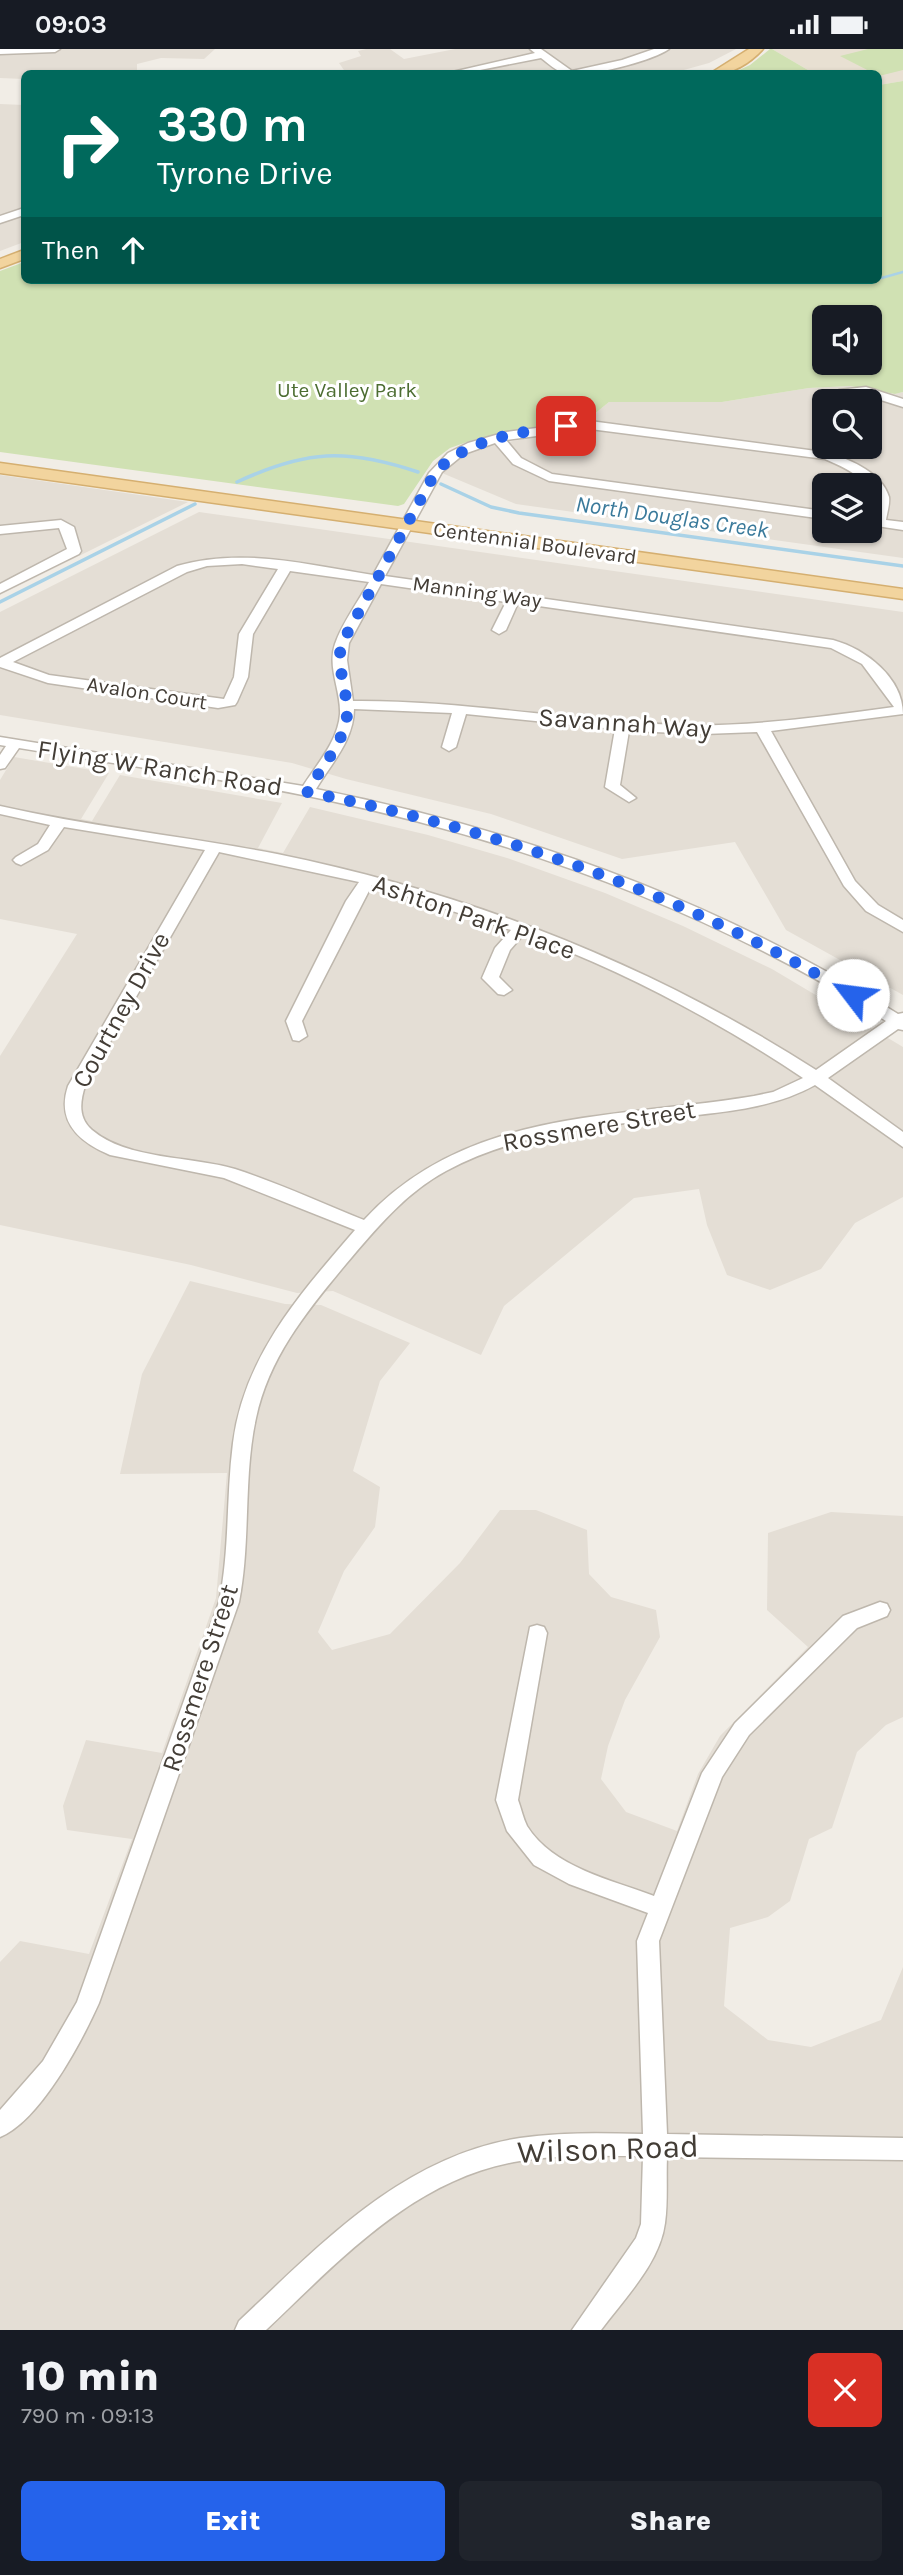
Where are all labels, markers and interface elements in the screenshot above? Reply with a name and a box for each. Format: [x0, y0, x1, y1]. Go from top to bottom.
text: 09:03 [35, 9, 107, 40]
text: 330 m [157, 96, 308, 153]
icon: right [42, 98, 133, 189]
text: Tyrone Drive [157, 155, 333, 192]
icon: ahead [114, 231, 152, 269]
text: Then [42, 235, 100, 266]
map controls [812, 305, 882, 543]
button: sound [812, 305, 882, 375]
park label: Ute Valley Park [277, 378, 417, 402]
button: search [812, 389, 882, 459]
pin [536, 396, 596, 456]
icon: arrive [547, 407, 585, 445]
button: layers [812, 473, 882, 543]
water label: North Douglas Creek [574, 490, 770, 544]
street label: Centennial Boulevard [432, 517, 638, 569]
street label: Manning Way [411, 571, 543, 613]
street label: Avalon Court [85, 672, 209, 714]
street label: Savannah Way [537, 701, 713, 745]
street label: Flying W Ranch Road [35, 733, 285, 803]
street label: Ashton Park Place [369, 868, 579, 966]
street label: Courtney Drive [65, 927, 177, 1093]
position arrow [816, 958, 890, 1032]
street label: Rossmere Street [500, 1094, 698, 1158]
street label: Rossmere Street [155, 1580, 245, 1776]
street label: Wilson Road [516, 2127, 700, 2171]
text: 10 min [21, 2351, 159, 2401]
button: close [808, 2353, 882, 2427]
text: 790 m · 09:13 [21, 2402, 154, 2429]
button: Exit [21, 2481, 445, 2561]
button: Share [459, 2481, 882, 2561]

